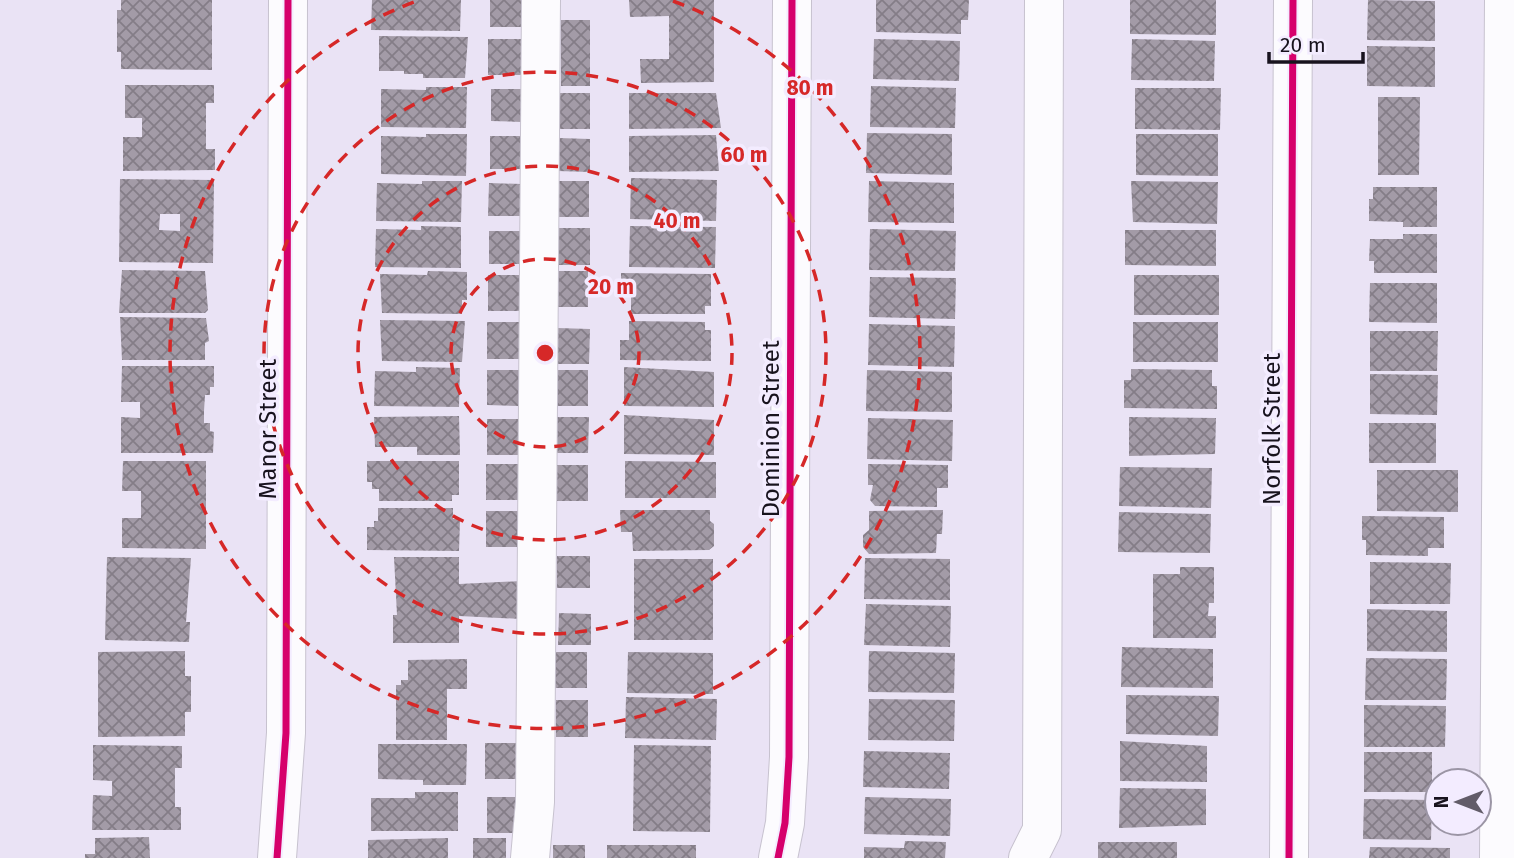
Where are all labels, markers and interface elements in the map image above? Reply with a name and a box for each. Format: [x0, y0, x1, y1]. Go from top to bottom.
scale bar [1269, 21, 1364, 65]
text: 20 m [1280, 32, 1326, 58]
text: 80 m [786, 75, 834, 101]
text: 60 m [721, 142, 767, 168]
text: 40 m [654, 208, 700, 234]
text: 20 m [588, 274, 634, 300]
street label: Dominion Street [757, 340, 785, 518]
centre of rings [533, 341, 557, 365]
street label: Norfolk Street [1258, 353, 1286, 505]
street label: Manor Street [254, 358, 282, 499]
north arrow [1423, 767, 1493, 837]
text: N [1430, 796, 1453, 808]

